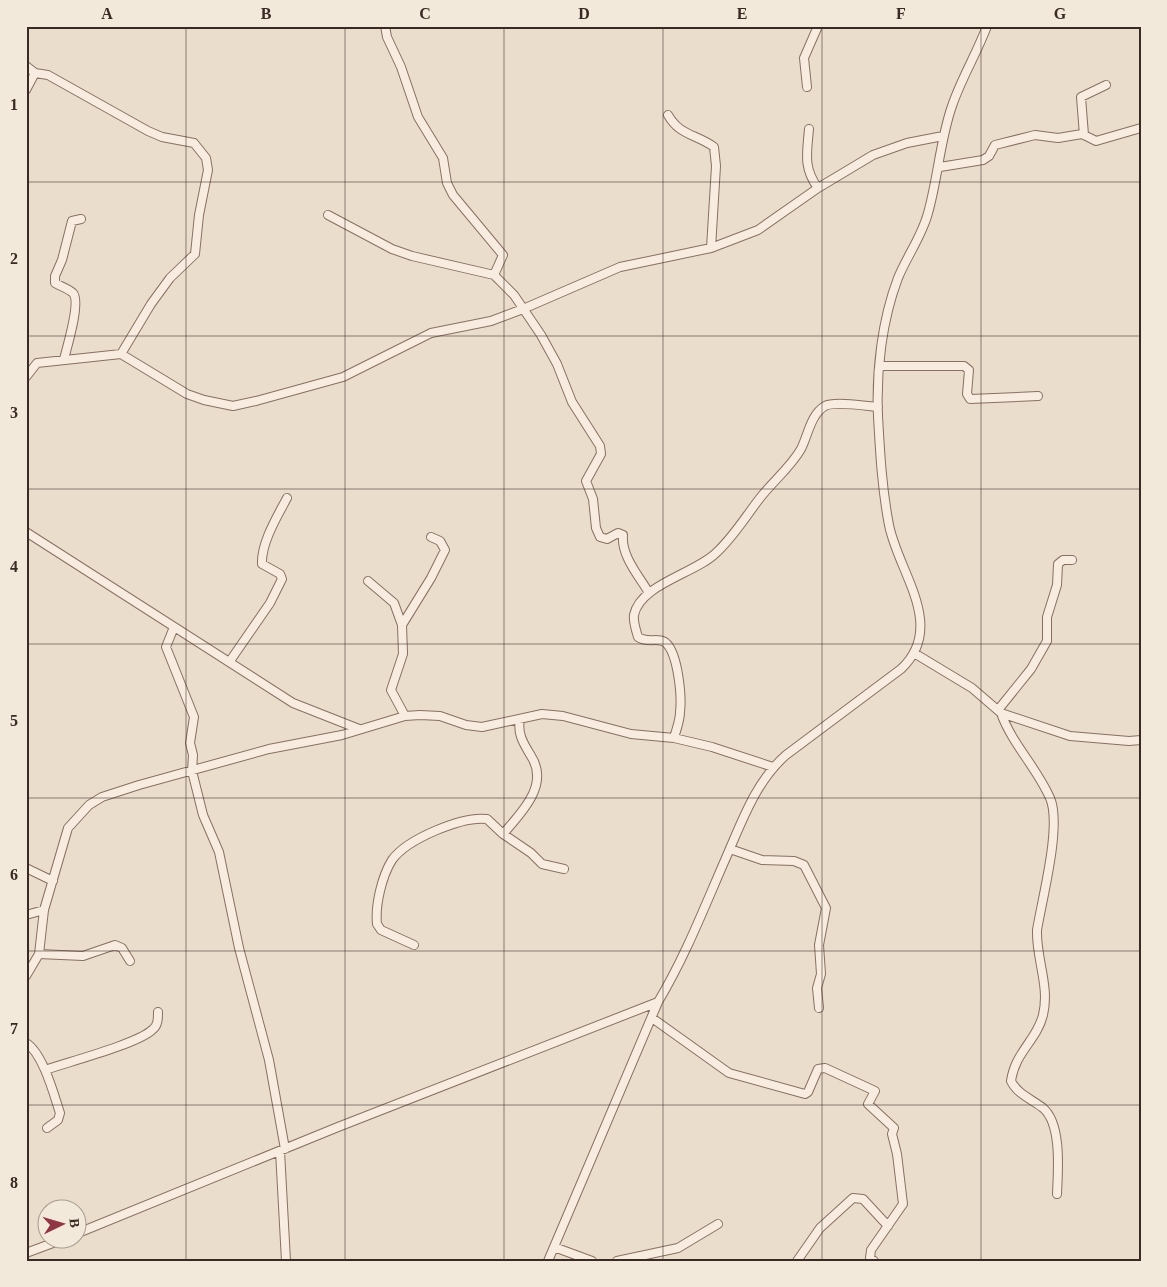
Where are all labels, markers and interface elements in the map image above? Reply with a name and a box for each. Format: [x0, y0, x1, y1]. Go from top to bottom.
text: A [101, 5, 113, 22]
text: B [261, 5, 272, 22]
text: C [419, 5, 431, 22]
text: D [578, 5, 590, 22]
text: E [737, 5, 747, 22]
text: F [896, 5, 906, 22]
text: G [1054, 5, 1067, 22]
text: 1 [10, 96, 18, 113]
text: 2 [10, 250, 18, 267]
text: 3 [10, 404, 18, 421]
text: 4 [10, 558, 18, 575]
text: 5 [10, 712, 18, 729]
text: 6 [10, 866, 18, 883]
text: 7 [10, 1020, 18, 1037]
text: 8 [10, 1174, 18, 1191]
north arrow [38, 1200, 88, 1250]
text: B [67, 1218, 82, 1228]

